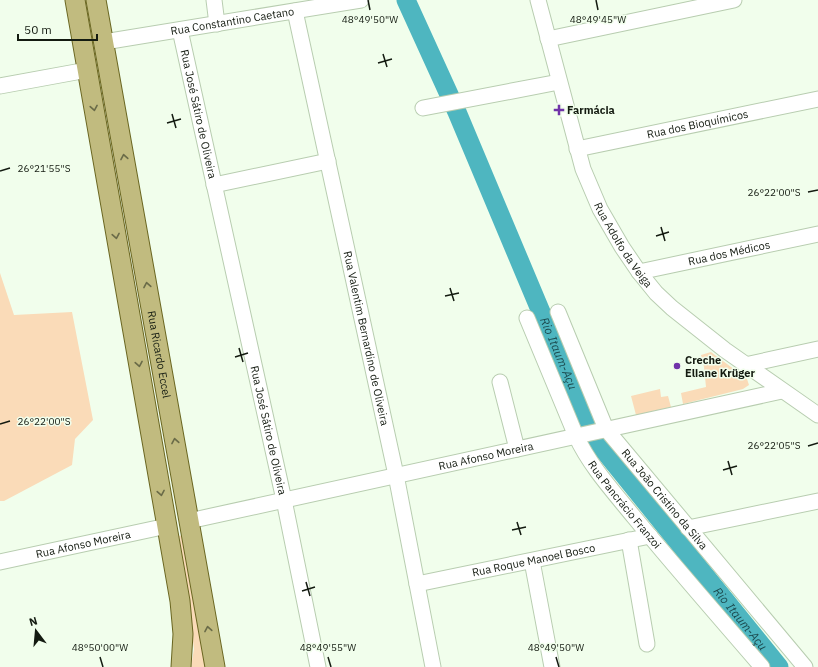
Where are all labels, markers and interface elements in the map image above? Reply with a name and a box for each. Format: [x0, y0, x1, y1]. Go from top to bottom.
street label: Rua Constantino Caetano [170, 4, 295, 38]
text: 48°49'50"W [342, 13, 398, 26]
text: 48°49'45"W [570, 13, 626, 26]
scale bar [18, 16, 97, 42]
text: 50 m [24, 22, 52, 37]
street label: Rua José Sátiro de Oliveira [178, 48, 220, 180]
place label: Farmácia [567, 103, 615, 117]
one-way arrow [89, 105, 98, 111]
marker: Farmácia [554, 105, 564, 115]
street label: Rua dos Bioquímicos [646, 107, 749, 141]
one-way arrow [120, 154, 129, 161]
text: 26°21'55"S [17, 162, 71, 175]
text: 26°22'00"S [747, 186, 801, 199]
street label: Rua Adolfo da Veiga [591, 200, 656, 290]
one-way arrow [112, 233, 120, 240]
street label: Rua dos Médicos [687, 237, 771, 268]
street label: Rua Valentim Bernardino de Oliveira [340, 250, 392, 427]
one-way arrow [143, 282, 152, 289]
street label: Rua Ricardo Eccel [145, 310, 174, 399]
water label: Rio Itaum-Açu [537, 315, 581, 392]
place label: Creche Eliane Krüger [685, 353, 755, 380]
one-way arrow [134, 361, 143, 368]
marker: Creche Eliane Krüger [672, 361, 682, 371]
street label: Rua José Sátiro de Oliveira [248, 364, 290, 496]
text: 26°22'00"S [17, 415, 71, 428]
one-way arrow [171, 438, 180, 444]
street label: Rua Afonso Moreira [437, 439, 535, 473]
text: 26°22'05"S [747, 439, 801, 452]
street label: Rua João Cristino da Silva [619, 446, 711, 553]
street label: Rua Pancrácio Franzoi [585, 458, 664, 551]
one-way arrow [156, 489, 165, 496]
street label: Rua Afonso Moreira [34, 527, 132, 561]
street label: Rua Roque Manoel Bosco [471, 540, 596, 579]
water label: Rio Itaum-Açu [710, 584, 771, 653]
north arrow [16, 611, 56, 651]
text: N [27, 614, 39, 629]
one-way arrow [204, 625, 213, 632]
text: 48°50'00"W [72, 641, 128, 654]
text: 48°49'55"W [300, 641, 356, 654]
text: 48°49'50"W [528, 641, 584, 654]

